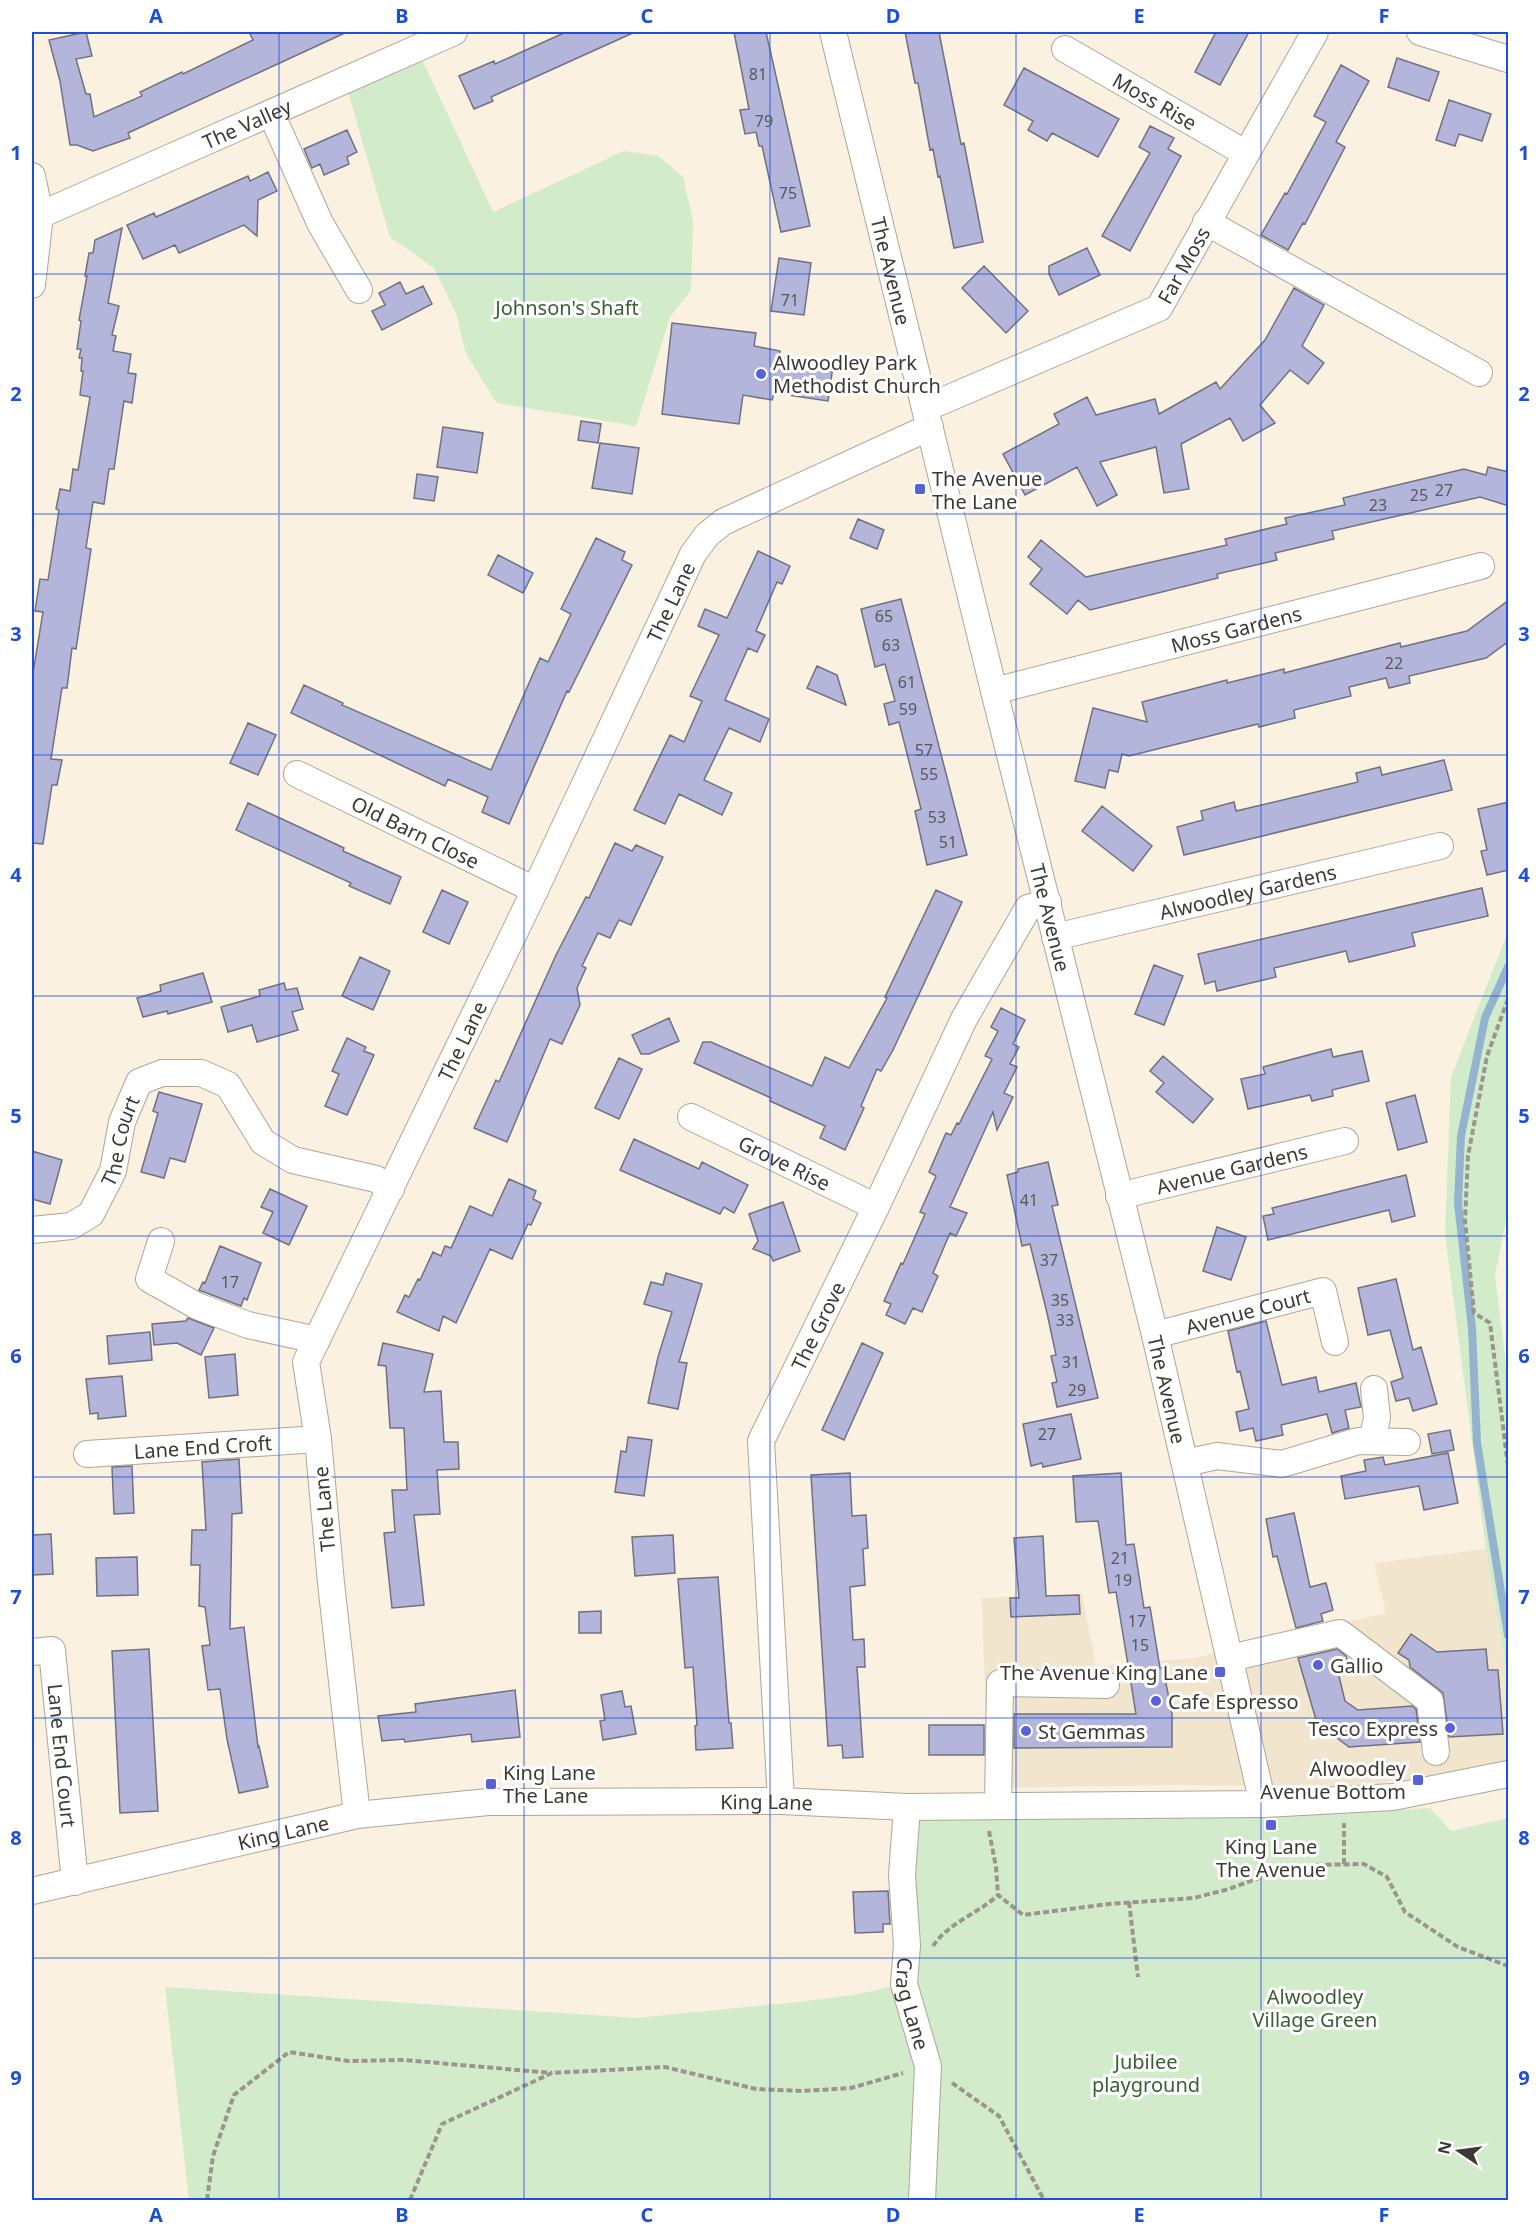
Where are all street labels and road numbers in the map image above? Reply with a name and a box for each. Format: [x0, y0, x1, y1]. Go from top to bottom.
street label: Moss Rise [1108, 66, 1202, 136]
street label: The Valley [198, 92, 296, 155]
street label: The Avenue [865, 214, 918, 328]
street label: Far Moss [1151, 222, 1216, 308]
street label: The Lane [640, 557, 701, 646]
street label: Moss Gardens [1168, 599, 1304, 659]
street label: Old Barn Close [347, 789, 484, 874]
street label: Alwoodley Gardens [1157, 858, 1339, 925]
street label: The Avenue [1024, 861, 1077, 974]
street label: The Lane [431, 996, 493, 1085]
street label: The Court [94, 1091, 145, 1191]
street label: Grove Rise [734, 1129, 835, 1196]
street label: Avenue Gardens [1153, 1137, 1310, 1200]
street label: The Grove [784, 1277, 851, 1375]
street label: Avenue Court [1182, 1281, 1313, 1340]
street label: The Avenue [1142, 1333, 1193, 1446]
street label: Lane End Croft [133, 1429, 273, 1464]
street label: The Lane [307, 1465, 341, 1553]
street label: Lane End Court [42, 1682, 83, 1828]
street label: King Lane [720, 1787, 814, 1816]
street label: King Lane [235, 1809, 331, 1856]
street label: Crag Lane [890, 1956, 936, 2053]

